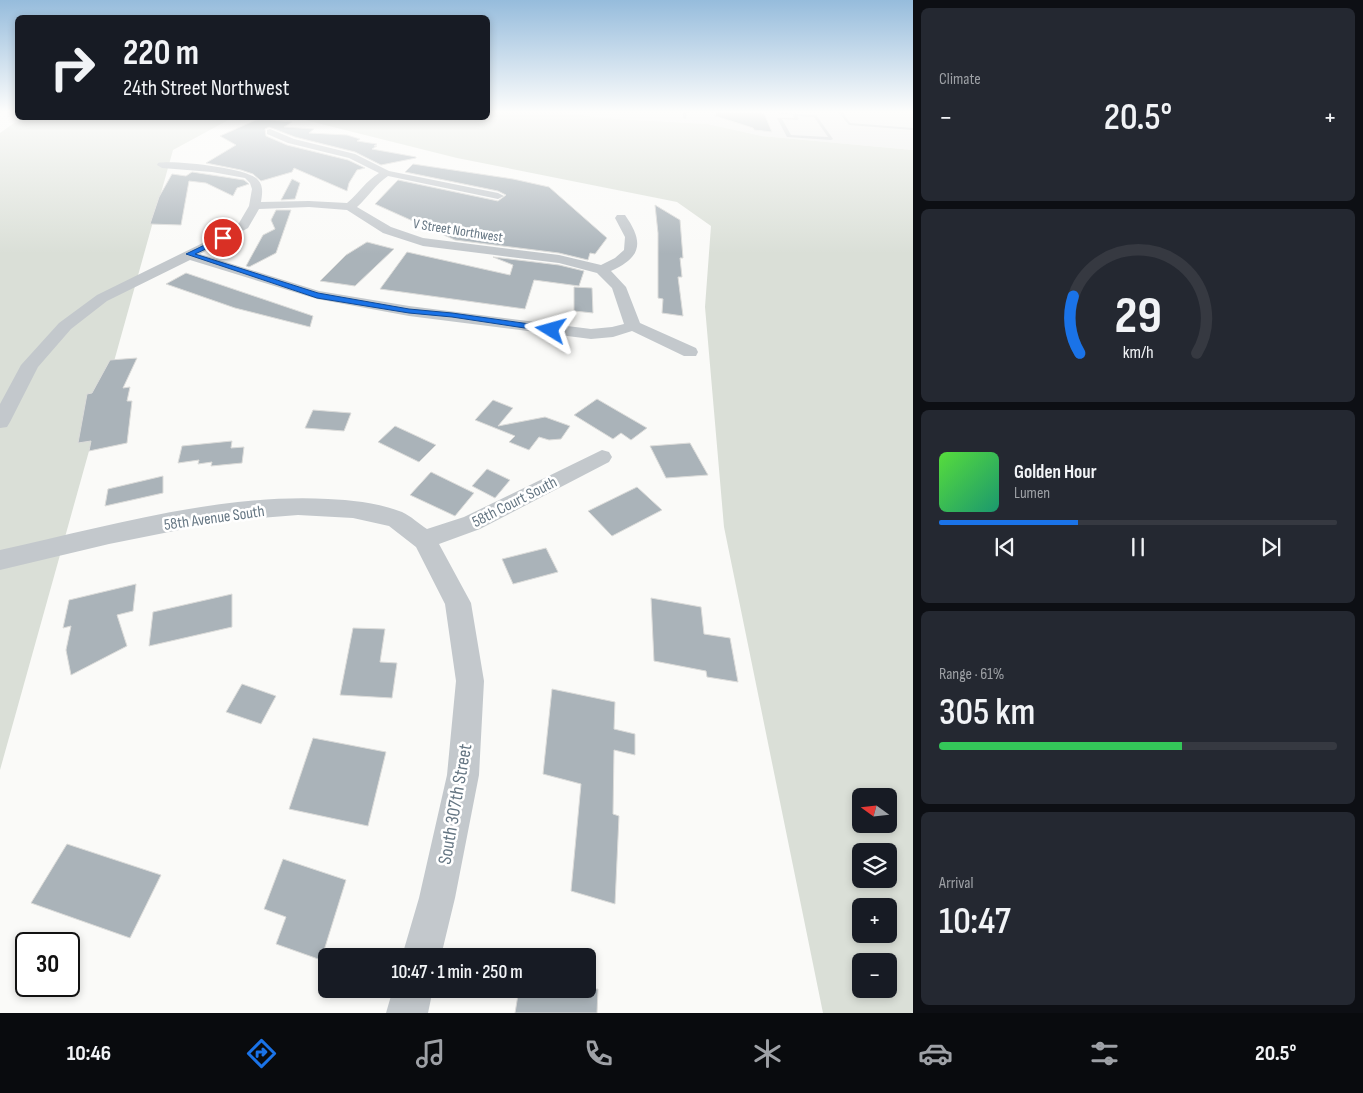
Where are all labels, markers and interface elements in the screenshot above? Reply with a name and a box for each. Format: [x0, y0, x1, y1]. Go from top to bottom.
text: 220 m [123, 32, 199, 75]
icon: right [40, 35, 105, 100]
text: Climate [939, 70, 981, 89]
text: 24th Street Northwest [123, 75, 289, 102]
text: 20.5° [1104, 95, 1172, 140]
text: − [939, 101, 953, 134]
text: + [1323, 101, 1337, 134]
street label: V Street Northwest [412, 215, 504, 246]
pin [202, 217, 244, 259]
icon: arrive [209, 224, 237, 252]
text: 29 [1114, 285, 1162, 348]
position arrow [524, 303, 576, 355]
text: km/h [1123, 342, 1153, 363]
text: Golden Hour [1014, 461, 1097, 484]
street label: 58th Court South [469, 473, 560, 532]
text: Lumen [1014, 484, 1050, 503]
street label: 58th Avenue South [163, 502, 266, 535]
icon: previous [991, 533, 1019, 561]
icon: pause [1124, 533, 1152, 561]
icon: next [1257, 533, 1285, 561]
text: Range · 61% [939, 665, 1004, 684]
text: 305 km [939, 690, 1035, 735]
street label: South 307th Street [434, 742, 477, 866]
north arrow [852, 788, 898, 832]
map controls [852, 788, 897, 998]
button: layers [852, 843, 897, 888]
text: Arrival [939, 874, 973, 893]
button: + [852, 898, 897, 943]
text: 10:47 [939, 899, 1011, 944]
speed limit sign: 30 [15, 932, 80, 997]
button: − [852, 953, 897, 998]
text: 10:47 · 1 min · 250 m [391, 961, 523, 984]
icon: directions [244, 1036, 279, 1071]
icon: music [413, 1036, 448, 1071]
icon: phone [581, 1036, 616, 1071]
icon: climate [750, 1036, 785, 1071]
icon: car [918, 1036, 953, 1071]
icon: filters [1087, 1036, 1122, 1071]
text: 10:46 [67, 1040, 111, 1067]
text: 20.5° [1255, 1040, 1296, 1067]

